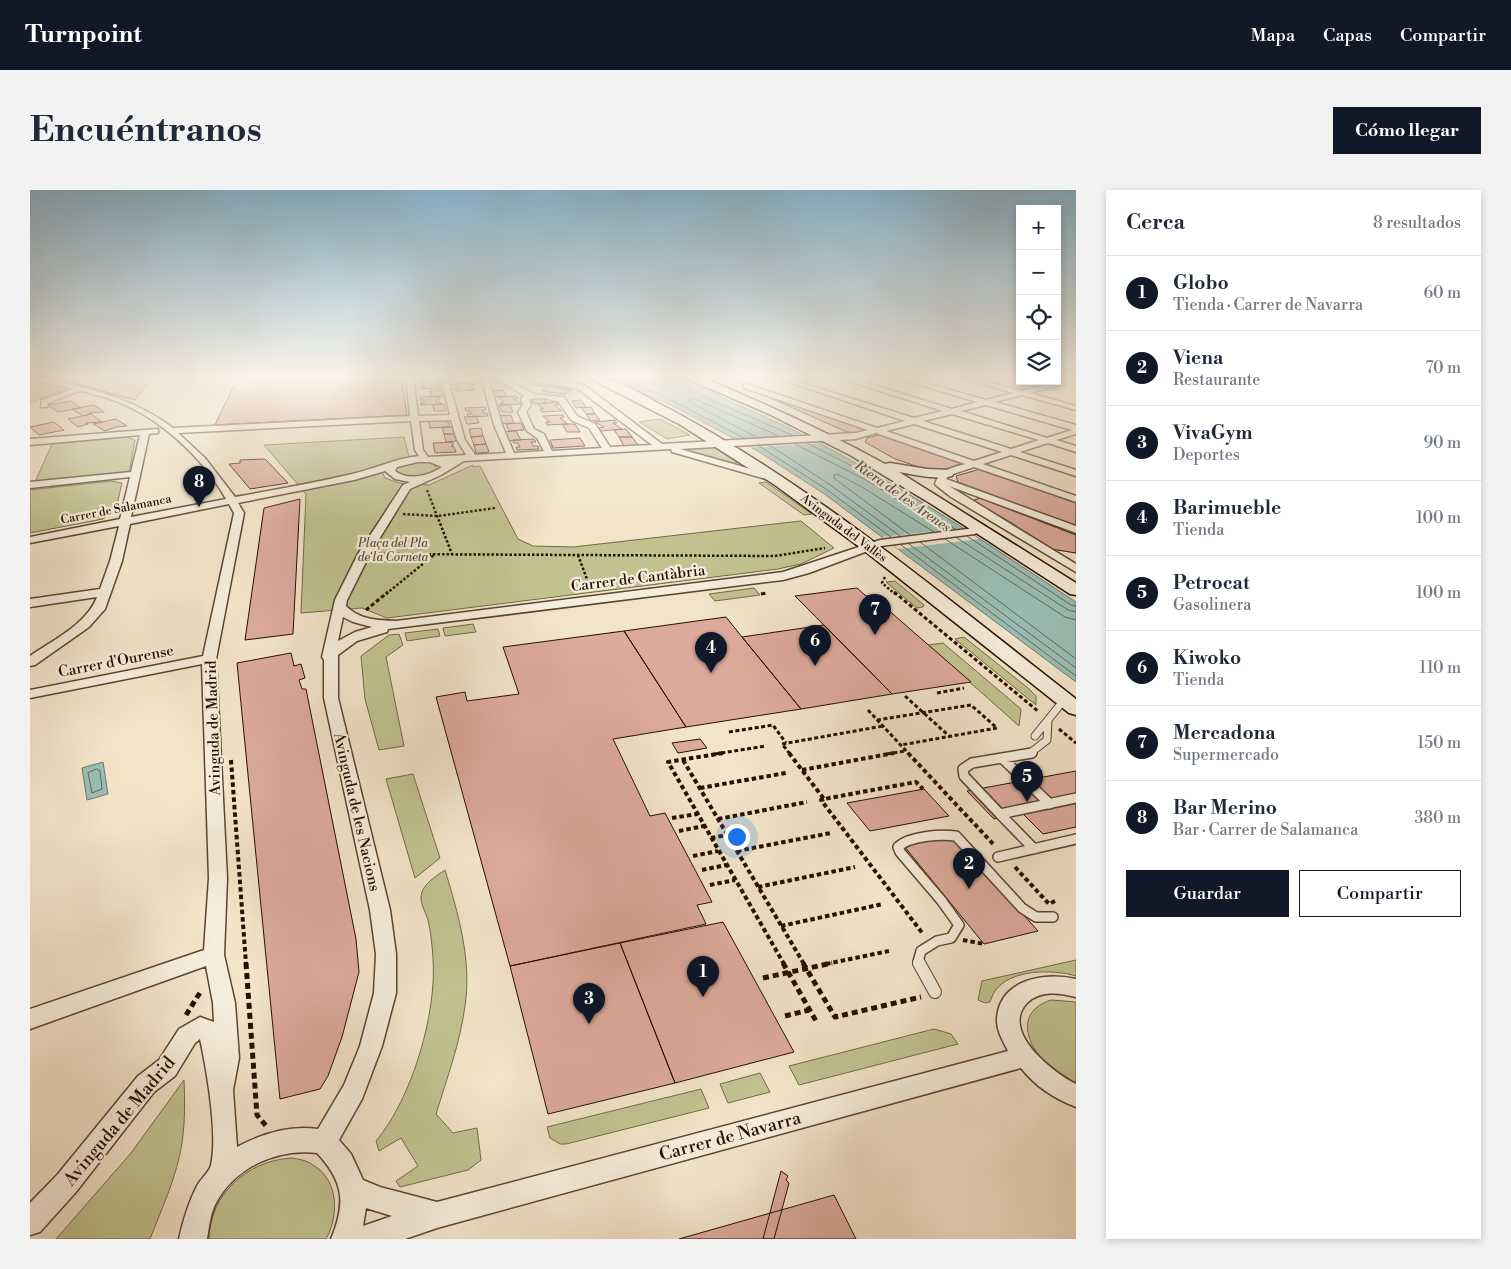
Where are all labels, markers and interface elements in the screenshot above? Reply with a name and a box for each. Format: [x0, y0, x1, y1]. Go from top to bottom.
text: Turnpoint [25, 20, 142, 50]
text: Mapa [1251, 24, 1295, 47]
text: Capas [1323, 24, 1372, 47]
text: Compartir [1400, 24, 1486, 47]
button: Cómo llegar [1333, 107, 1481, 154]
text: Encuéntranos [30, 109, 262, 152]
map controls [1016, 205, 1061, 385]
button: + [1016, 205, 1061, 250]
text: Cerca [1126, 210, 1185, 236]
text: 8 resultados [1373, 213, 1461, 233]
button: − [1016, 250, 1061, 295]
text: Globo [1173, 271, 1229, 295]
text: 1 [1138, 283, 1146, 303]
text: 60 m [1423, 283, 1461, 303]
button: locate [1016, 295, 1061, 340]
text: Tienda · Carrer de Navarra [1173, 295, 1363, 315]
button: layers [1016, 340, 1061, 385]
text: Viena [1173, 346, 1223, 370]
text: 2 [1137, 358, 1147, 378]
text: 70 m [1425, 358, 1461, 378]
text: Restaurante [1173, 370, 1260, 390]
text: VivaGym [1173, 421, 1253, 445]
text: 3 [1137, 433, 1147, 453]
text: 90 m [1423, 433, 1461, 453]
text: Deportes [1173, 445, 1240, 465]
water label: Riera de les Arenes [850, 456, 954, 537]
pin: 8 [183, 466, 215, 507]
street label: Avinguda del Vallès [797, 490, 890, 566]
street label: Carrer de Salamanca [60, 491, 174, 528]
text: Barimueble [1173, 496, 1281, 520]
text: 4 [1137, 508, 1147, 528]
text: 100 m [1416, 508, 1461, 528]
text: Tienda [1173, 520, 1224, 540]
park label: Plaça del Pla de la Corneta [357, 536, 429, 565]
street label: Carrer de Cantàbria [570, 561, 707, 596]
text: Petrocat [1173, 571, 1250, 595]
text: 5 [1137, 583, 1147, 603]
text: 100 m [1416, 583, 1461, 603]
pin: 7 [859, 594, 891, 635]
text: Gasolinera [1173, 595, 1251, 615]
pin: 6 [799, 625, 831, 666]
pin: 4 [695, 632, 727, 673]
street label: Carrer d'Ourense [57, 641, 176, 682]
text: Kiwoko [1173, 646, 1241, 670]
text: 6 [1137, 658, 1147, 678]
text: 110 m [1419, 658, 1461, 678]
street label: Avinguda de Madrid [202, 660, 225, 797]
text: Tienda [1173, 670, 1224, 690]
text: Mercadona [1173, 721, 1276, 745]
street label: Avinguda de les Nacions [329, 730, 384, 893]
text: 7 [1137, 733, 1147, 753]
text: 150 m [1417, 733, 1461, 753]
text: Supermercado [1173, 745, 1279, 765]
pin: 5 [1011, 761, 1043, 802]
text: Bar Merino [1173, 796, 1277, 820]
text: 8 [1137, 808, 1147, 828]
text: 380 m [1414, 808, 1461, 828]
text: Bar · Carrer de Salamanca [1173, 820, 1358, 840]
your location [724, 824, 750, 850]
pin: 2 [953, 848, 985, 889]
button: Guardar [1126, 870, 1289, 917]
button: Compartir [1299, 870, 1461, 917]
pin: 1 [687, 956, 719, 997]
pin: 3 [573, 983, 605, 1024]
street label: Avinguda de Madrid [58, 1051, 181, 1192]
street label: Carrer de Navarra [657, 1106, 804, 1166]

